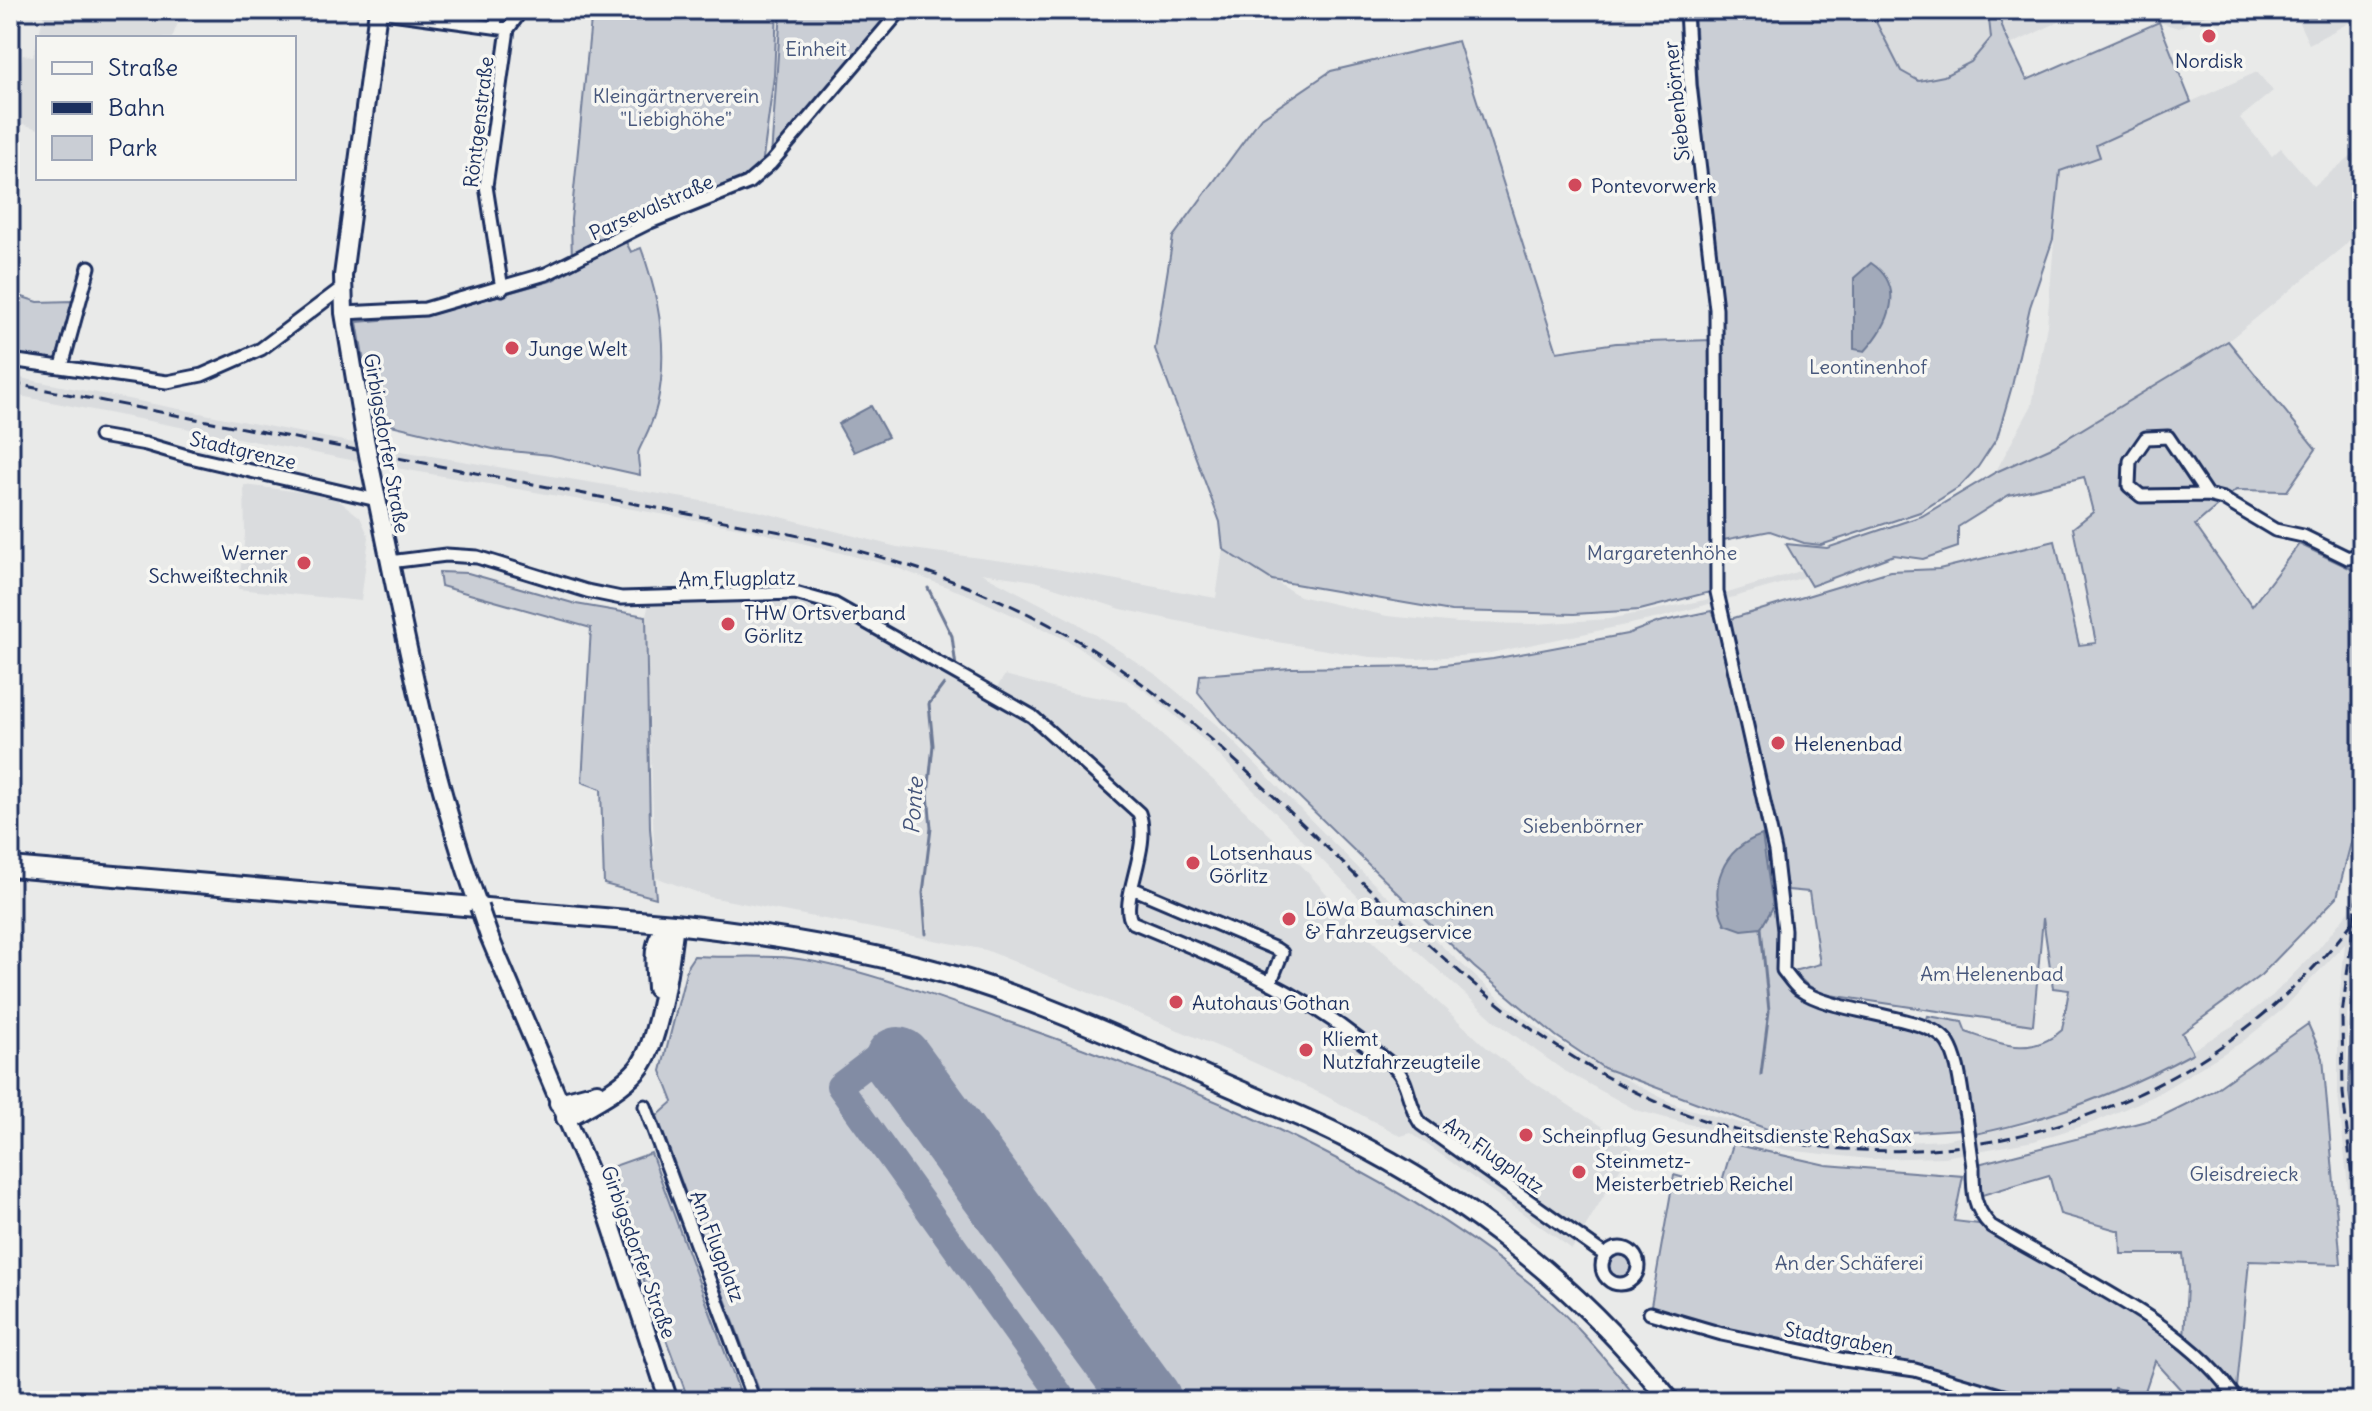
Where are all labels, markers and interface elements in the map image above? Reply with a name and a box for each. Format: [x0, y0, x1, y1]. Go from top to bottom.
marker: Nordisk [2200, 27, 2218, 45]
legend [36, 36, 296, 180]
park label: Einheit [785, 36, 847, 61]
street label: Siebenbörner [1657, 40, 1695, 162]
place label: Nordisk [2175, 48, 2243, 73]
text: Straße [108, 52, 178, 82]
street label: Röntgenstraße [458, 55, 498, 189]
park label: Kleingärtnerverein "Liebighöhe" [593, 83, 759, 131]
text: Bahn [108, 92, 165, 122]
text: Park [108, 132, 158, 162]
street label: Parsevalstraße [585, 168, 717, 246]
place label: Pontevorwerk [1591, 173, 1717, 198]
marker: Pontevorwerk [1566, 176, 1584, 194]
place label: Junge Welt [528, 336, 628, 361]
marker: Junge Welt [503, 339, 521, 357]
street label: Girbigsdorfer Straße [359, 351, 415, 535]
park label: Leontinenhof [1809, 354, 1927, 379]
street label: Stadtgrenze [187, 426, 299, 474]
place label: Werner Schweißtechnik [148, 540, 288, 588]
park label: Margaretenhöhe [1587, 540, 1737, 565]
marker: Werner Schweißtechnik [295, 554, 313, 572]
street label: Am Flugplatz [678, 564, 796, 592]
place label: THW Ortsverband Görlitz [744, 600, 906, 648]
marker: THW Ortsverband Görlitz [719, 615, 737, 633]
place label: Helenenbad [1794, 731, 1903, 756]
marker: Helenenbad [1769, 734, 1787, 752]
water label: Ponte [897, 775, 929, 835]
park label: Siebenbörner [1523, 813, 1643, 838]
place label: Lotsenhaus Görlitz [1209, 840, 1313, 888]
marker: Lotsenhaus Görlitz [1184, 854, 1202, 872]
place label: LöWa Baumaschinen & Fahrzeugservice [1305, 896, 1494, 944]
marker: LöWa Baumaschinen & Fahrzeugservice [1280, 910, 1298, 928]
park label: Am Helenenbad [1920, 961, 2064, 986]
place label: Autohaus Gothan [1192, 990, 1350, 1015]
marker: Autohaus Gothan [1167, 993, 1185, 1011]
place label: Kliemt Nutzfahrzeugteile [1322, 1026, 1481, 1074]
marker: Kliemt Nutzfahrzeugteile [1297, 1041, 1315, 1059]
street label: Am Flugplatz [1439, 1111, 1549, 1199]
place label: Scheinpflug Gesundheitsdienste RehaSax [1542, 1123, 1912, 1148]
marker: Scheinpflug Gesundheitsdienste RehaSax [1517, 1126, 1535, 1144]
place label: Steinmetz- Meisterbetrieb Reichel [1595, 1148, 1793, 1196]
park label: Gleisdreieck [2189, 1161, 2299, 1186]
street label: Girbigsdorfer Straße [596, 1162, 682, 1342]
marker: Steinmetz- Meisterbetrieb Reichel [1570, 1163, 1588, 1181]
street label: Am Flugplatz [685, 1187, 751, 1305]
park label: An der Schäferei [1775, 1250, 1923, 1275]
street label: Stadtgraben [1782, 1316, 1896, 1360]

